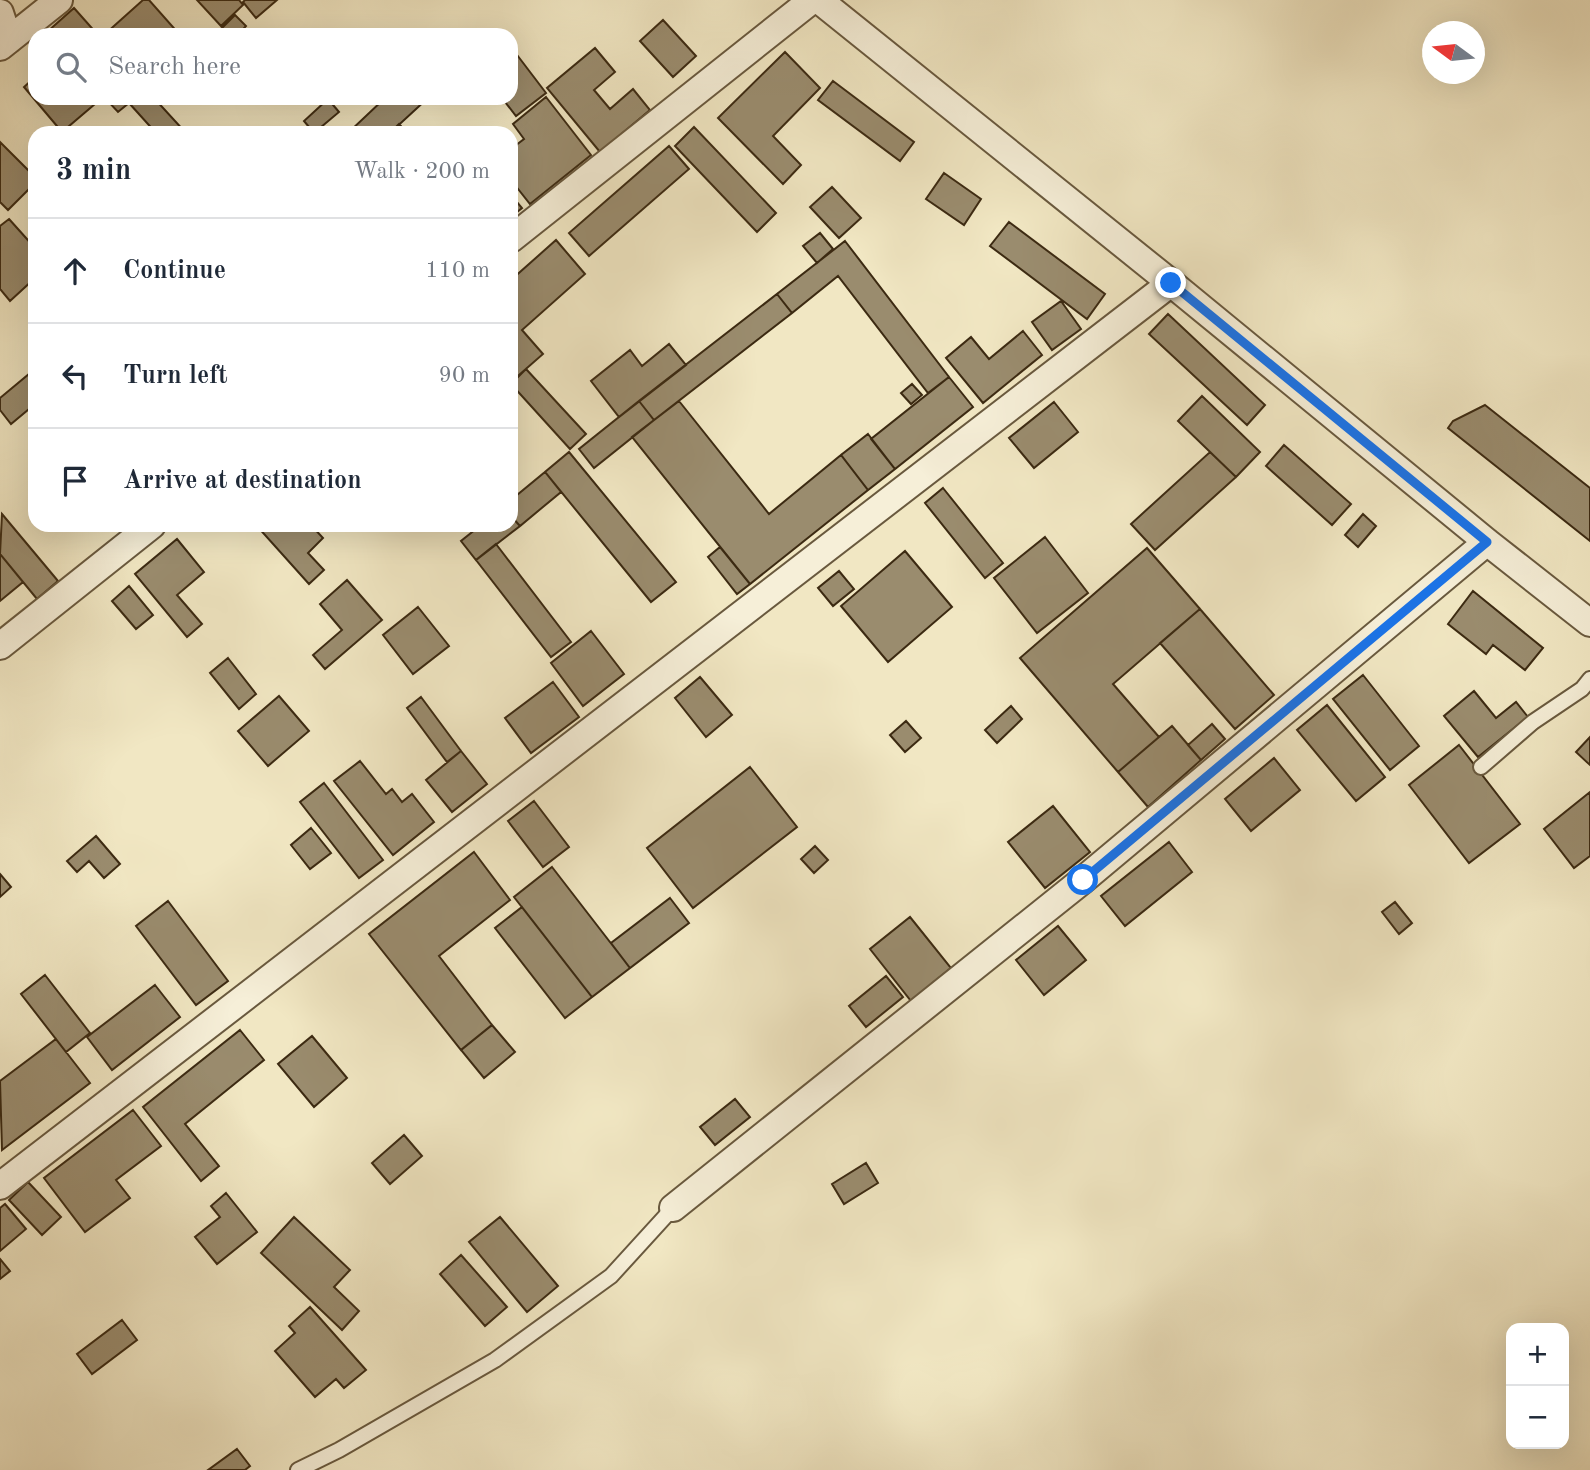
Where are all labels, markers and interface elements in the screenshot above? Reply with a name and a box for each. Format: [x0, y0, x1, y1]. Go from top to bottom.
north arrow [1422, 21, 1485, 84]
search box [28, 28, 518, 105]
icon: search [52, 48, 90, 86]
text: Search here [108, 54, 241, 80]
text: 3 min [56, 156, 131, 186]
text: Walk · 200 m [354, 160, 490, 183]
icon: ahead [56, 252, 94, 290]
text: Continue [123, 258, 226, 284]
text: 110 m [425, 259, 490, 282]
route end [1155, 267, 1186, 298]
icon: left [56, 357, 94, 395]
text: Turn left [123, 363, 228, 389]
text: 90 m [439, 364, 490, 387]
icon: arrive [56, 462, 94, 500]
text: Arrive at destination [123, 468, 362, 494]
route start [1067, 864, 1098, 895]
map controls [1506, 1323, 1569, 1449]
button: + [1506, 1323, 1569, 1386]
button: − [1506, 1386, 1569, 1449]

